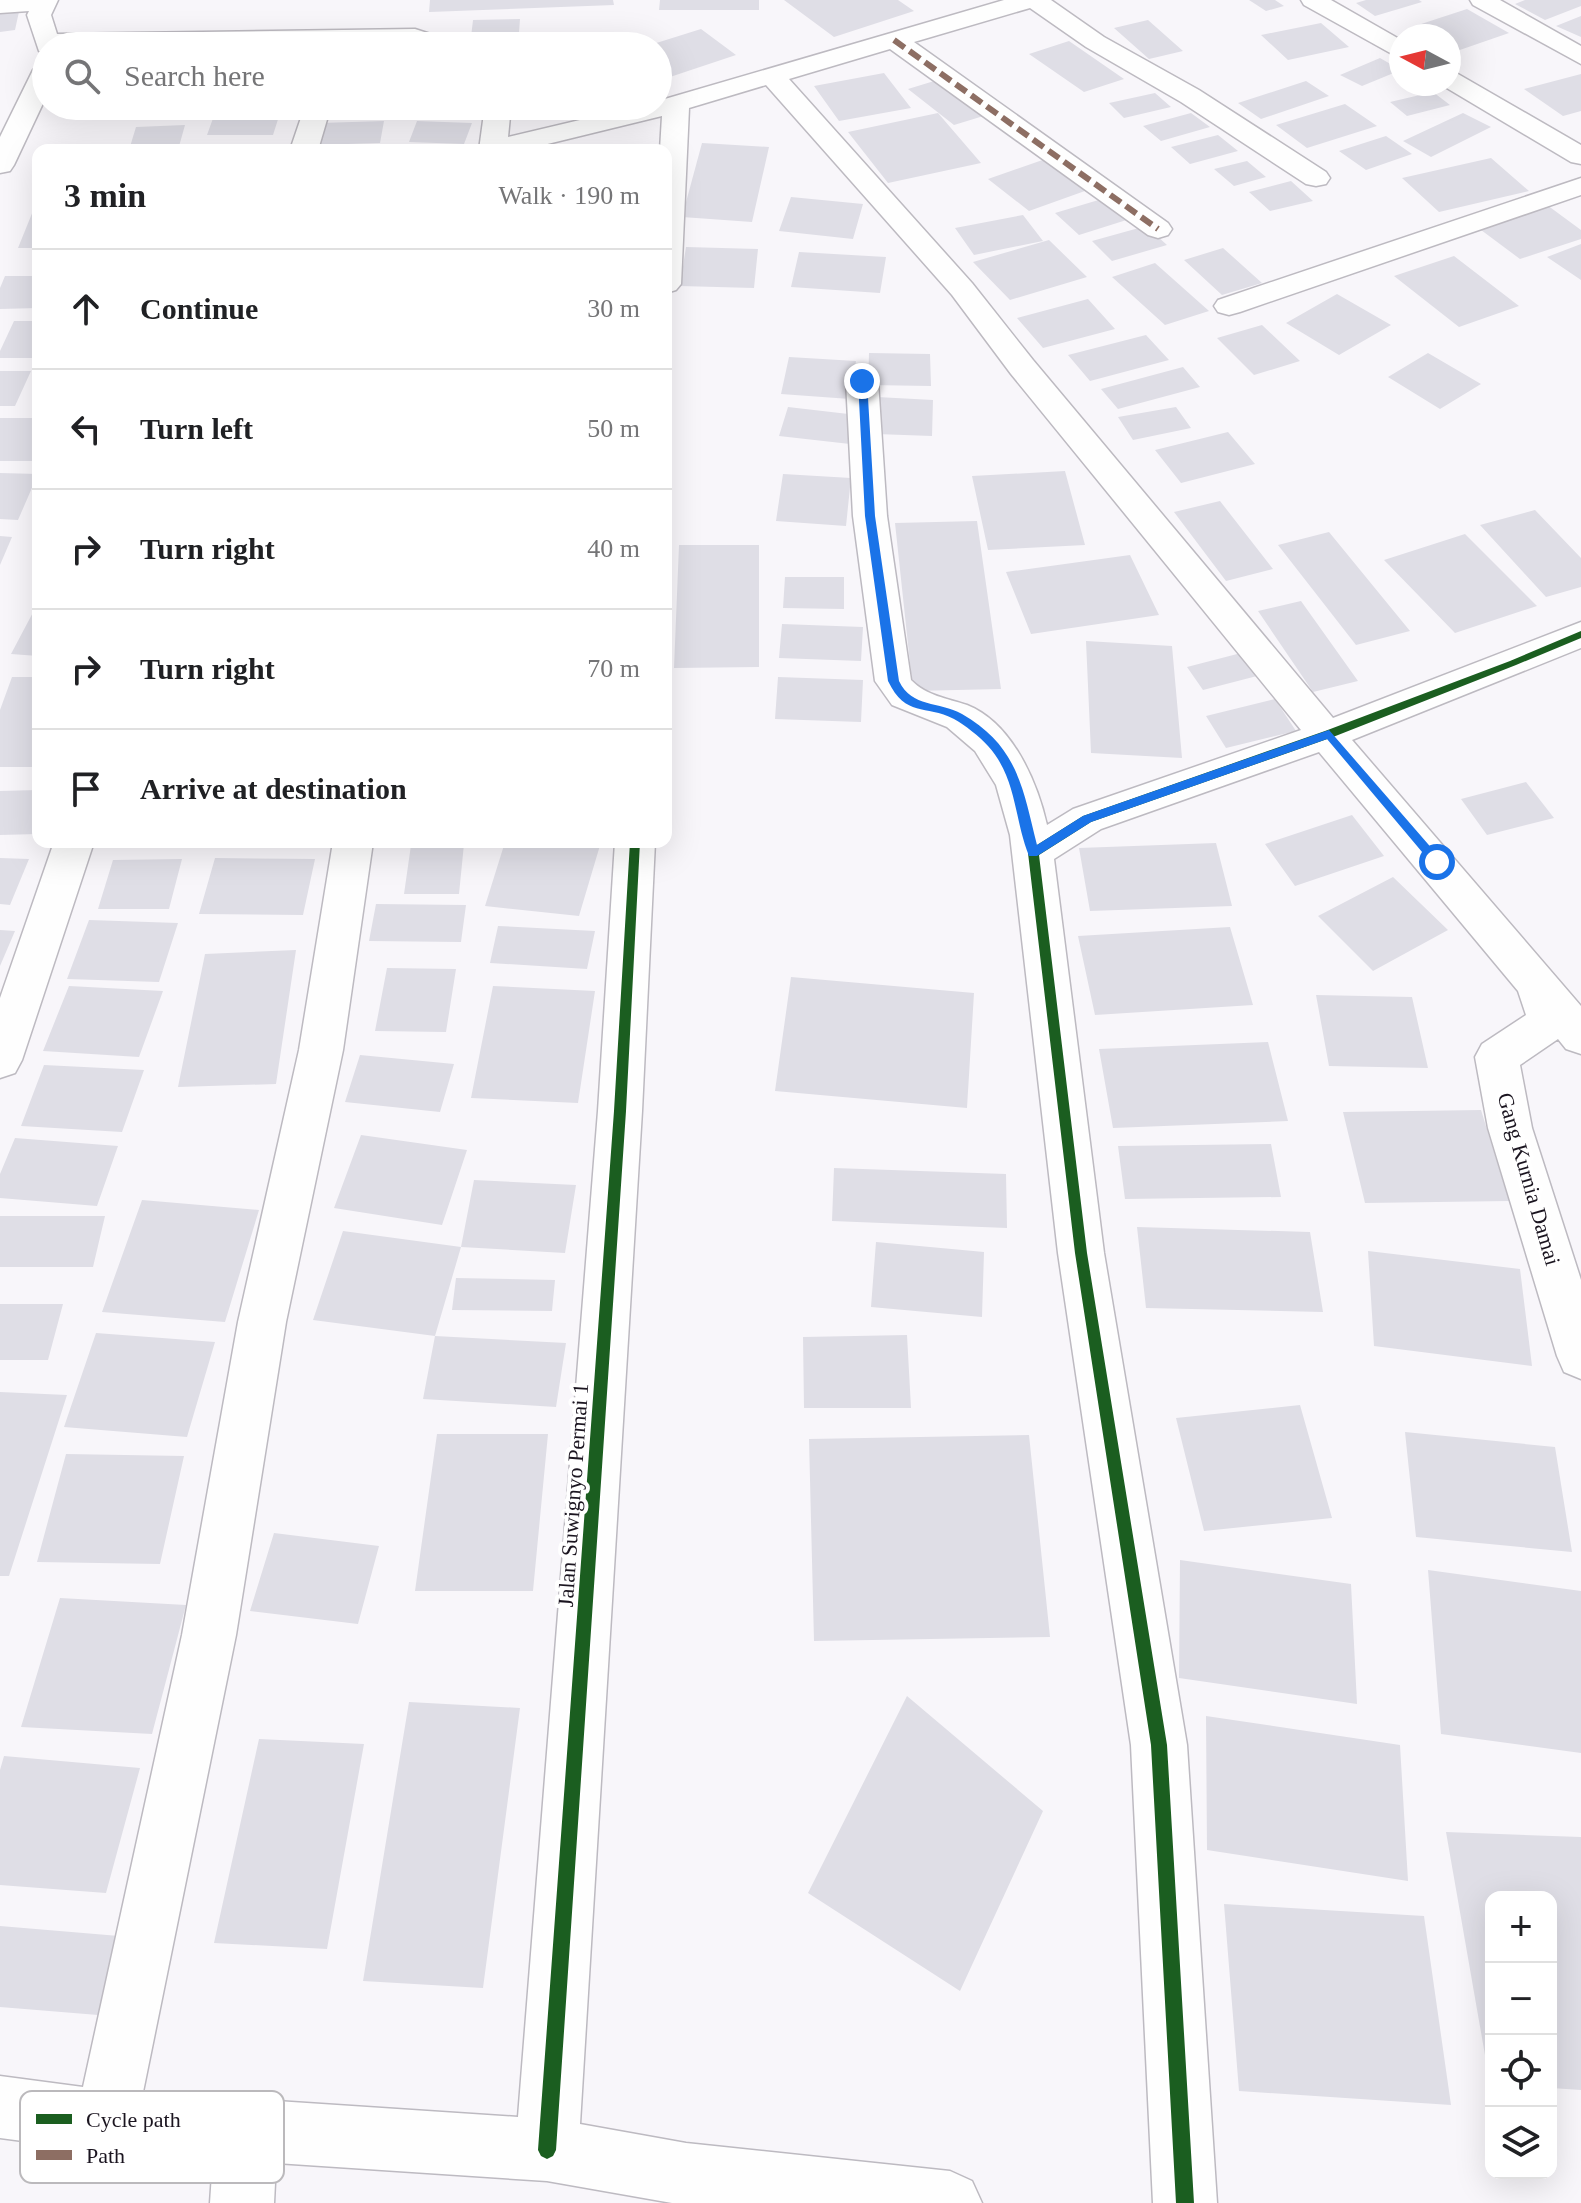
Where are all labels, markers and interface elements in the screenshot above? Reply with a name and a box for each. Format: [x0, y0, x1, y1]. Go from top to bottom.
north arrow [1389, 24, 1461, 96]
search box [32, 32, 672, 120]
icon: search [60, 54, 104, 98]
text: Search here [124, 59, 265, 92]
text: 3 min [64, 177, 146, 214]
text: Walk · 190 m [498, 181, 640, 210]
icon: ahead [64, 287, 108, 331]
text: Continue [140, 292, 258, 325]
text: 30 m [587, 294, 640, 323]
route end [844, 363, 880, 399]
icon: left [64, 407, 108, 451]
text: Turn left [140, 412, 253, 445]
text: 50 m [587, 414, 640, 443]
icon: right [64, 527, 108, 571]
text: Turn right [140, 532, 275, 565]
text: 40 m [587, 534, 640, 563]
icon: right [64, 647, 108, 691]
text: Turn right [140, 652, 275, 685]
text: 70 m [587, 654, 640, 683]
icon: arrive [64, 767, 108, 811]
text: Arrive at destination [140, 772, 407, 805]
route start [1419, 844, 1455, 880]
street label: Gang Kurnia Damai [1492, 1090, 1566, 1268]
street label: Jalan Suwignyo Permai 1 [553, 1382, 593, 1608]
map controls [1485, 1891, 1557, 2179]
button: + [1485, 1891, 1557, 1963]
button: − [1485, 1963, 1557, 2035]
button: locate [1485, 2035, 1557, 2107]
legend [20, 2091, 284, 2183]
text: Cycle path [86, 2107, 181, 2132]
button: layers [1485, 2107, 1557, 2179]
text: Path [86, 2143, 125, 2168]

